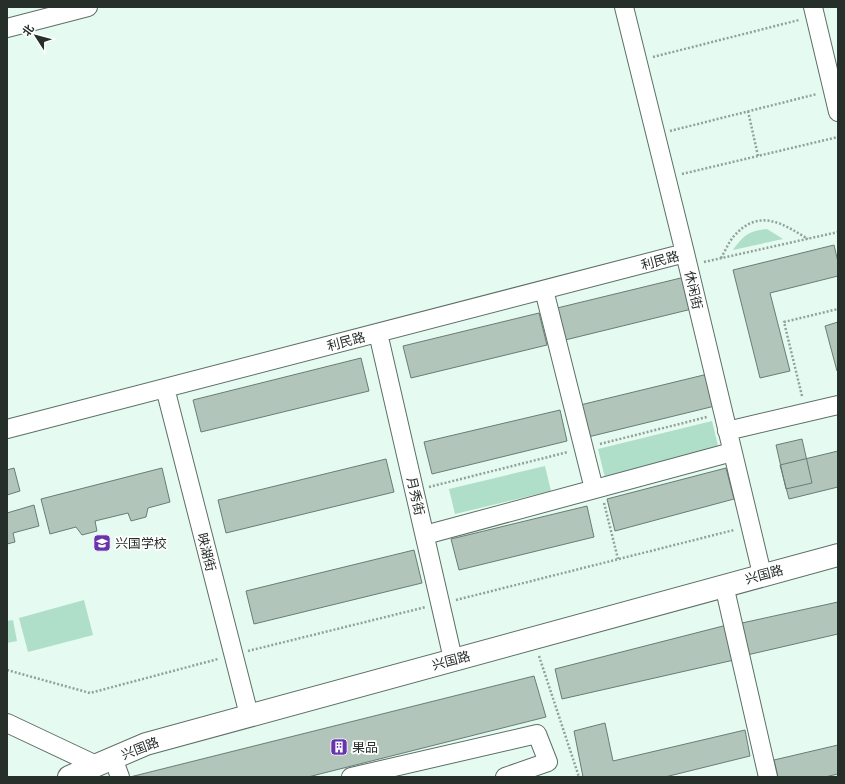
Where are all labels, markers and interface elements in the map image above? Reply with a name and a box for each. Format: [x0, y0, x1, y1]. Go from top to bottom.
north arrow [16, 16, 56, 56]
text: 北 [19, 22, 36, 38]
street label: 利民路 [639, 247, 681, 273]
street label: 休闲街 [682, 269, 706, 311]
street label: 利民路 [325, 328, 367, 354]
street label: 月秀街 [404, 475, 428, 517]
street label: 映湖街 [195, 531, 219, 573]
school or university icon: 兴国学校 [92, 533, 112, 553]
place label: 兴国学校 [115, 535, 167, 551]
street label: 兴国路 [743, 561, 785, 587]
street label: 兴国路 [430, 647, 472, 673]
street label: 兴国路 [119, 734, 161, 762]
building icon: 果品 [329, 737, 349, 757]
place label: 果品 [352, 739, 378, 755]

